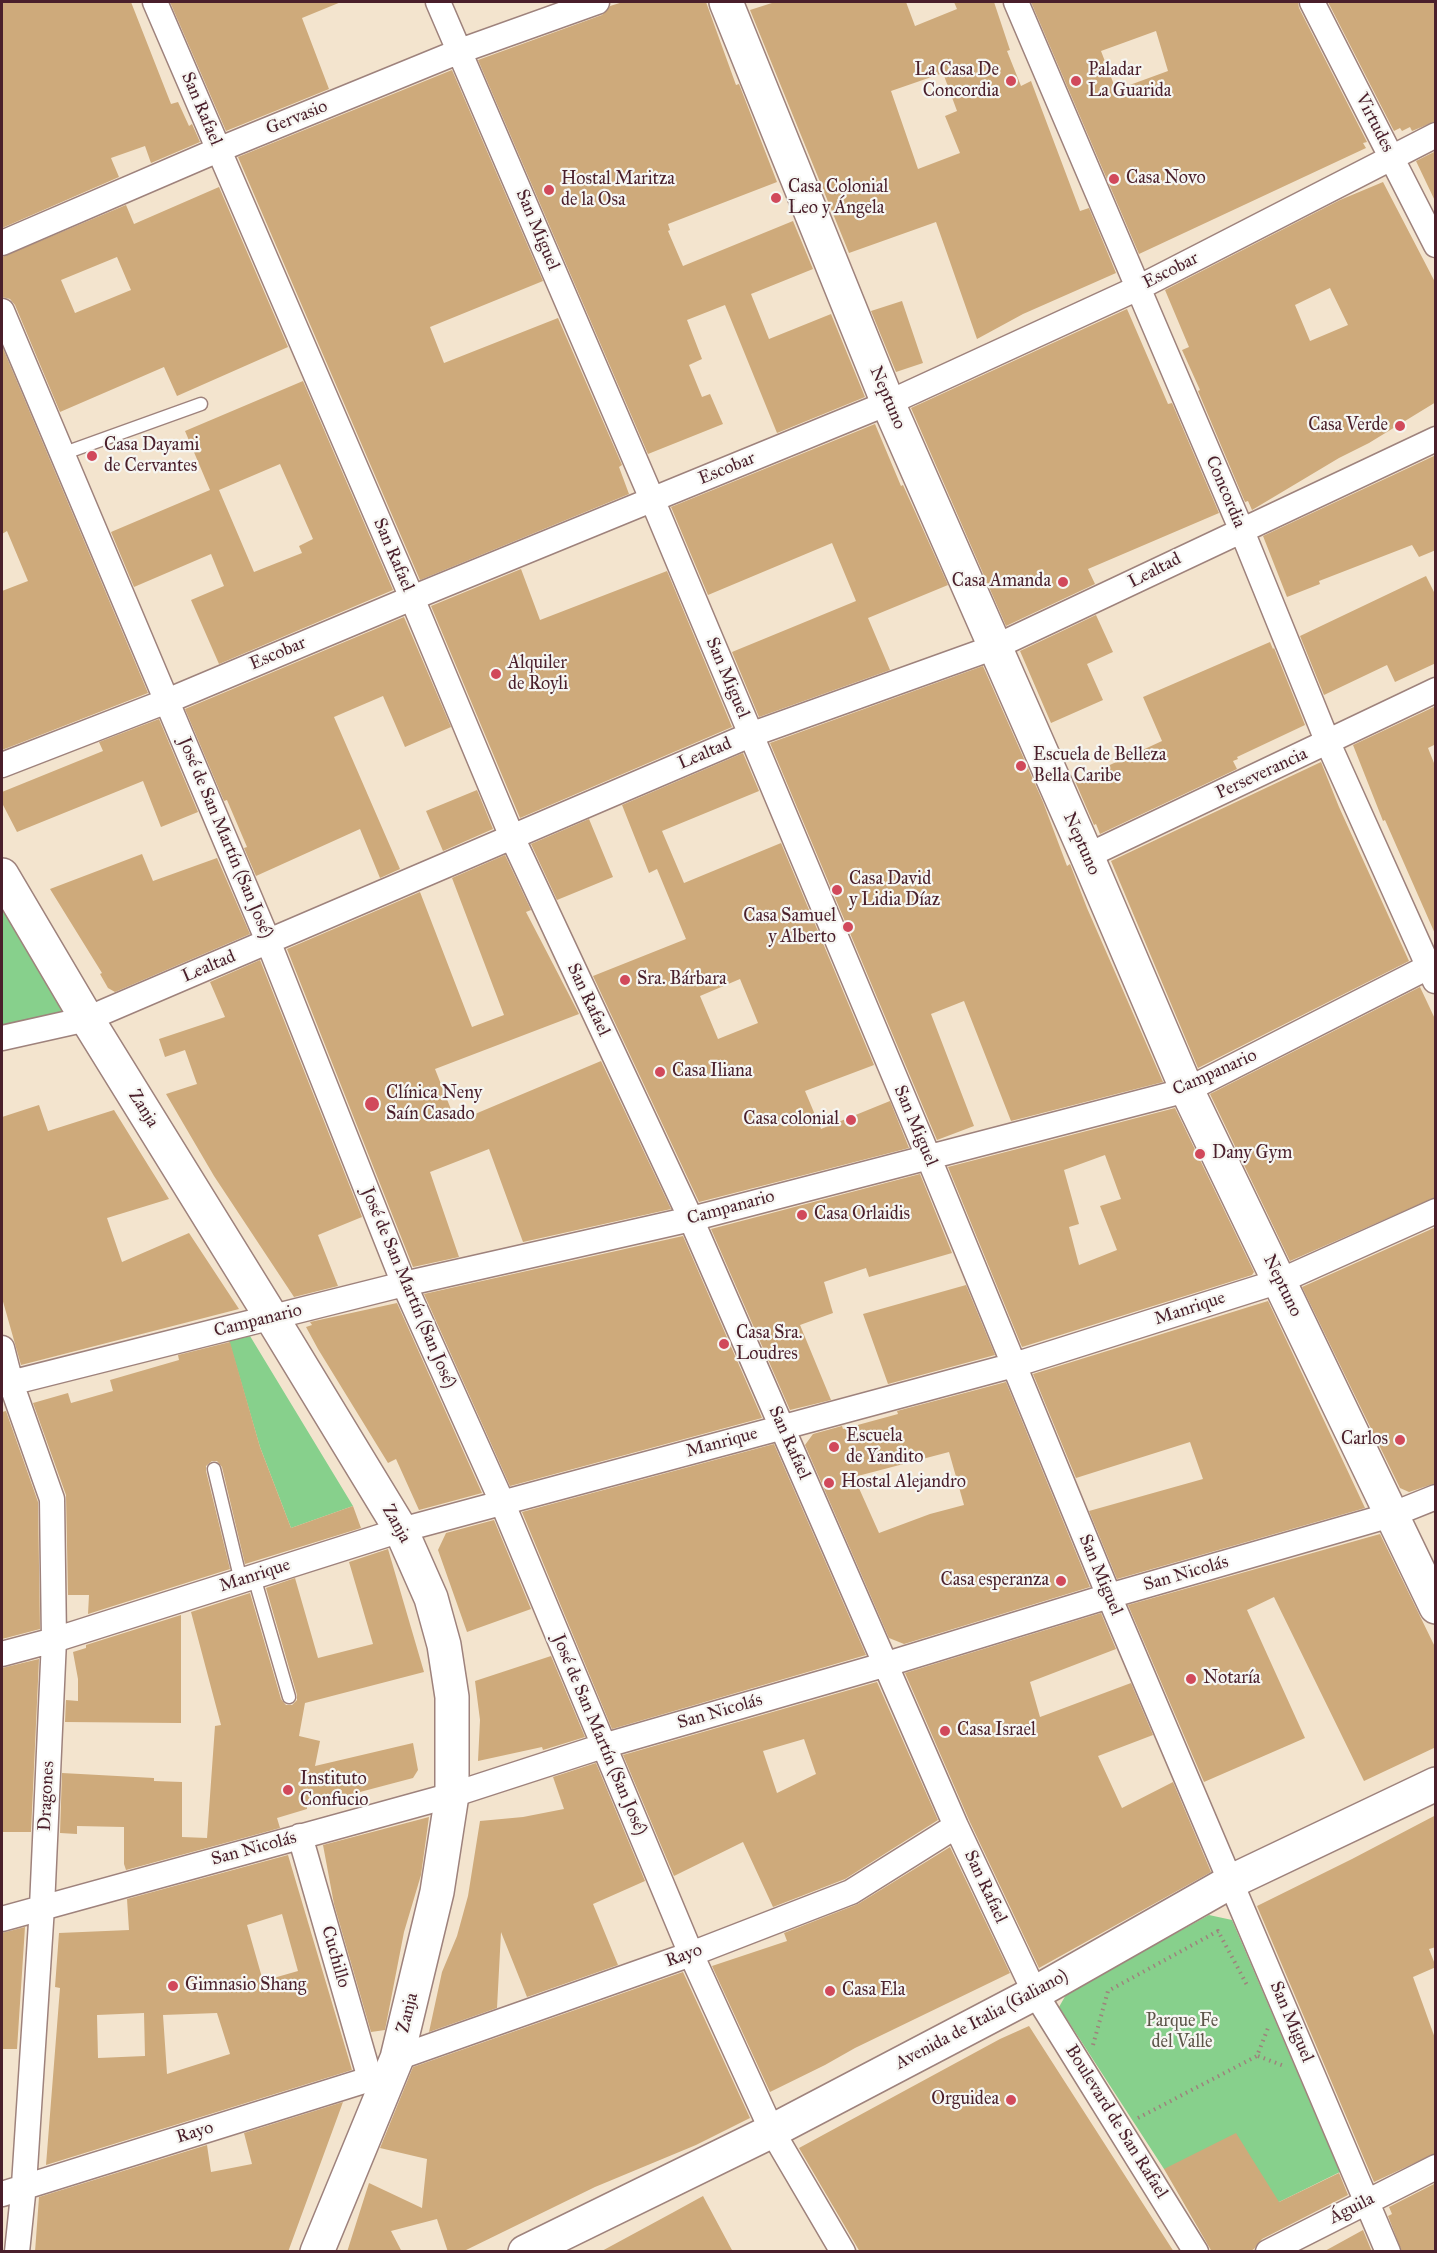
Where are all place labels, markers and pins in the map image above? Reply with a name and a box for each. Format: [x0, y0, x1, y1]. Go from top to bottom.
place label: La Casa De Concordia [915, 60, 999, 103]
place label: Paladar La Guarida [1088, 60, 1171, 103]
marker: La Casa De Concordia [1004, 74, 1018, 88]
marker: Paladar La Guarida [1069, 74, 1083, 88]
place label: Casa Novo [1126, 168, 1206, 190]
place label: Hostal Maritza de la Osa [561, 169, 675, 212]
marker: Casa Novo [1107, 172, 1121, 186]
place label: Casa Colonial Leo y Ángela [788, 177, 888, 219]
marker: Hostal Maritza de la Osa [542, 183, 556, 197]
marker: Casa Colonial Leo y Ángela [769, 191, 783, 205]
place label: Casa Verde [1308, 415, 1388, 437]
marker: Casa Verde [1393, 419, 1407, 433]
place label: Casa Dayami de Cervantes [104, 435, 200, 478]
marker: Casa Dayami de Cervantes [85, 449, 99, 463]
place label: Casa Amanda [952, 571, 1051, 593]
marker: Casa Amanda [1056, 575, 1070, 589]
place label: Alquiler de Royli [508, 653, 568, 696]
marker: Alquiler de Royli [489, 667, 503, 681]
place label: Escuela de Belleza Bella Caribe [1033, 745, 1166, 788]
marker: Escuela de Belleza Bella Caribe [1014, 759, 1028, 773]
place label: Casa David y Lidia Díaz [849, 869, 940, 912]
marker: Casa David y Lidia Díaz [830, 883, 844, 897]
place label: Casa Samuel y Alberto [743, 906, 836, 948]
marker: Casa Samuel y Alberto [841, 920, 855, 934]
place label: Sra. Bárbara [637, 969, 727, 991]
marker: Sra. Bárbara [618, 973, 632, 987]
place label: Casa Iliana [672, 1061, 752, 1083]
marker: Casa Iliana [653, 1065, 667, 1079]
place label: Clínica Neny Saín Casado [386, 1083, 482, 1126]
marker: Clínica Neny Saín Casado [363, 1095, 381, 1113]
place label: Casa colonial [743, 1109, 839, 1131]
marker: Casa colonial [844, 1113, 858, 1127]
place label: Dany Gym [1212, 1143, 1292, 1165]
marker: Dany Gym [1193, 1147, 1207, 1161]
place label: Casa Orlaidis [814, 1204, 910, 1226]
marker: Casa Orlaidis [795, 1208, 809, 1222]
place label: Casa Sra. Loudres [736, 1323, 803, 1366]
marker: Casa Sra. Loudres [717, 1337, 731, 1351]
place label: Escuela de Yandito [846, 1426, 924, 1468]
place label: Carlos [1341, 1429, 1388, 1451]
marker: Carlos [1393, 1433, 1407, 1447]
marker: Escuela de Yandito [827, 1440, 841, 1454]
place label: Hostal Alejandro [841, 1472, 966, 1494]
marker: Hostal Alejandro [822, 1476, 836, 1490]
place label: Casa esperanza [940, 1570, 1049, 1592]
marker: Casa esperanza [1054, 1574, 1068, 1588]
place label: Notaría [1203, 1668, 1260, 1690]
marker: Notaría [1184, 1672, 1198, 1686]
place label: Casa Israel [957, 1720, 1036, 1742]
marker: Casa Israel [938, 1724, 952, 1738]
place label: Instituto Confucio [300, 1769, 369, 1812]
marker: Instituto Confucio [281, 1783, 295, 1797]
place label: Gimnasio Shang [185, 1975, 306, 1997]
marker: Gimnasio Shang [166, 1979, 180, 1993]
place label: Casa Ela [842, 1980, 905, 2002]
marker: Casa Ela [823, 1984, 837, 1998]
place label: Orguidea [931, 2089, 999, 2111]
marker: Orguidea [1004, 2093, 1018, 2107]

